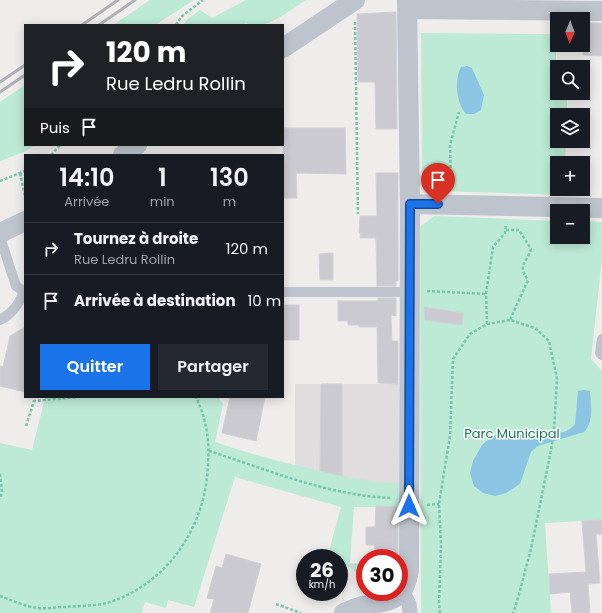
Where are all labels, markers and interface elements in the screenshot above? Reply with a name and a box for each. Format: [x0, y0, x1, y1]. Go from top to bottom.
north arrow [550, 12, 590, 52]
map controls [550, 12, 590, 244]
text: 120 m [106, 33, 186, 72]
icon: right [40, 40, 92, 92]
button: search [550, 60, 590, 100]
text: Rue Ledru Rollin [106, 71, 246, 96]
button: layers [550, 108, 590, 148]
icon: arrive [78, 116, 100, 138]
text: Puis [40, 117, 70, 138]
button: + [550, 156, 590, 196]
text: 14:10 [59, 161, 114, 194]
text: 1 [158, 161, 167, 194]
text: 130 [210, 161, 249, 194]
pin [421, 163, 455, 204]
icon: arrive [427, 169, 449, 191]
text: Arrivée [64, 192, 109, 211]
text: min [150, 192, 175, 211]
text: m [223, 192, 236, 211]
button: − [550, 204, 590, 244]
text: Tournez à droite [74, 228, 198, 249]
icon: right [40, 238, 62, 260]
text: 120 m [226, 238, 268, 259]
text: Rue Ledru Rollin [74, 250, 175, 269]
icon: arrive [40, 290, 62, 312]
text: Arrivée à destination [74, 290, 236, 311]
text: 10 m [248, 290, 281, 311]
button: Quitter [40, 344, 150, 390]
button: Partager [158, 344, 268, 390]
park label: Parc Municipal [464, 424, 560, 443]
position arrow [388, 485, 430, 527]
speed limit sign: 30 [356, 549, 408, 601]
text: 26 [310, 556, 334, 584]
text: km/h [309, 577, 335, 592]

